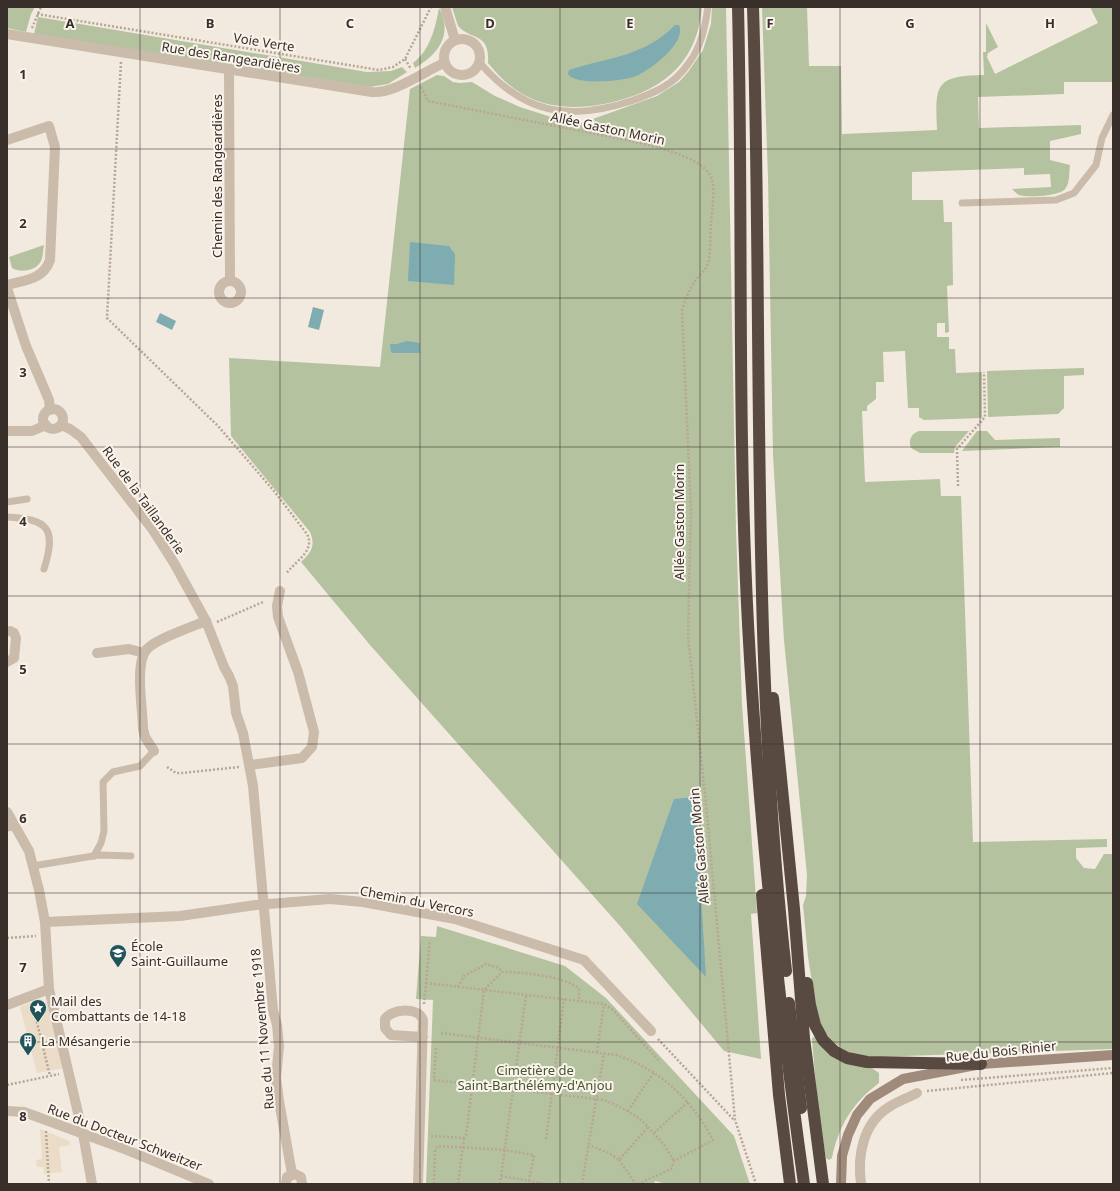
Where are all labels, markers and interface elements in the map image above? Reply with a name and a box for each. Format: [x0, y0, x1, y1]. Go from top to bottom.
text: A [66, 14, 75, 32]
text: B [206, 14, 214, 32]
text: C [346, 14, 354, 32]
text: D [485, 14, 495, 32]
text: E [626, 14, 634, 32]
text: F [766, 14, 774, 32]
text: G [905, 14, 915, 32]
text: H [1045, 14, 1055, 32]
street label: Voie Verte [232, 28, 296, 56]
street label: Rue des Rangeardières [160, 37, 302, 77]
text: 1 [19, 65, 27, 83]
street label: Chemin des Rangeardières [208, 94, 226, 258]
street label: Allée Gaston Morin [549, 107, 667, 149]
text: 2 [19, 214, 27, 232]
text: 3 [19, 363, 27, 381]
street label: Rue de la Taillanderie [99, 442, 189, 558]
street label: Allée Gaston Morin [670, 464, 688, 580]
text: 4 [19, 512, 27, 530]
text: 5 [19, 660, 27, 678]
street label: Allée Gaston Morin [685, 787, 713, 905]
text: 6 [19, 809, 27, 827]
street label: Chemin du Vercors [359, 881, 475, 921]
place label: École Saint-Guillaume [131, 937, 228, 970]
school or university icon: École Saint-Guillaume [108, 943, 128, 968]
street label: Rue du 11 Novembre 1918 [246, 948, 278, 1110]
text: 7 [19, 958, 27, 976]
place label: Mail des Combattants de 14-18 [51, 992, 186, 1025]
place icon: Mail des Combattants de 14-18 [28, 998, 48, 1023]
building icon: La Mésangerie [18, 1031, 38, 1056]
place label: La Mésangerie [41, 1032, 131, 1050]
street label: Rue du Bois Rinier [945, 1036, 1058, 1066]
park label: Cimetière de Saint-Barthélémy-d'Anjou [457, 1061, 613, 1094]
street label: Rue du Docteur Schweitzer [45, 1099, 206, 1175]
text: 8 [19, 1107, 27, 1125]

